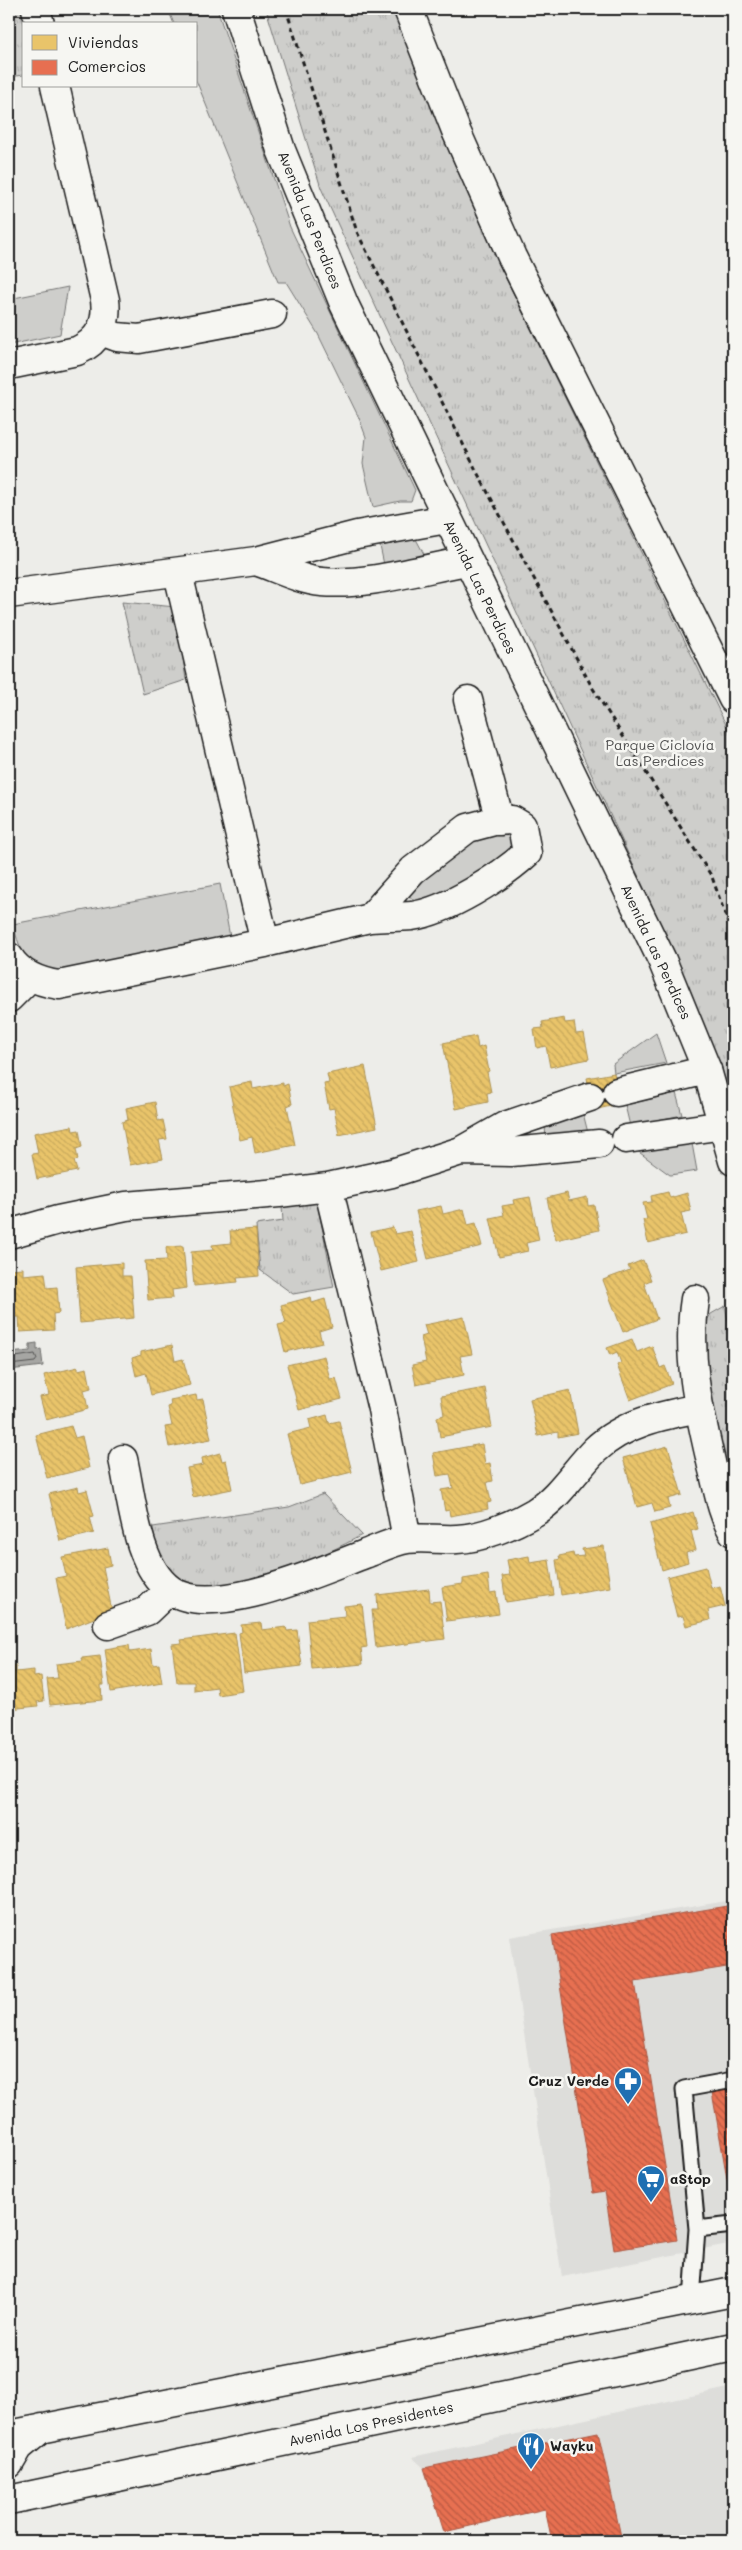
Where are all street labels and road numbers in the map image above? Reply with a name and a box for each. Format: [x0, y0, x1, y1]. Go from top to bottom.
street label: Avenida Las Perdices [274, 148, 347, 292]
street label: Avenida Las Perdices [440, 517, 521, 657]
street label: Avenida Las Perdices [617, 881, 696, 1022]
street label: Avenida Los Presidentes [287, 2397, 455, 2450]

